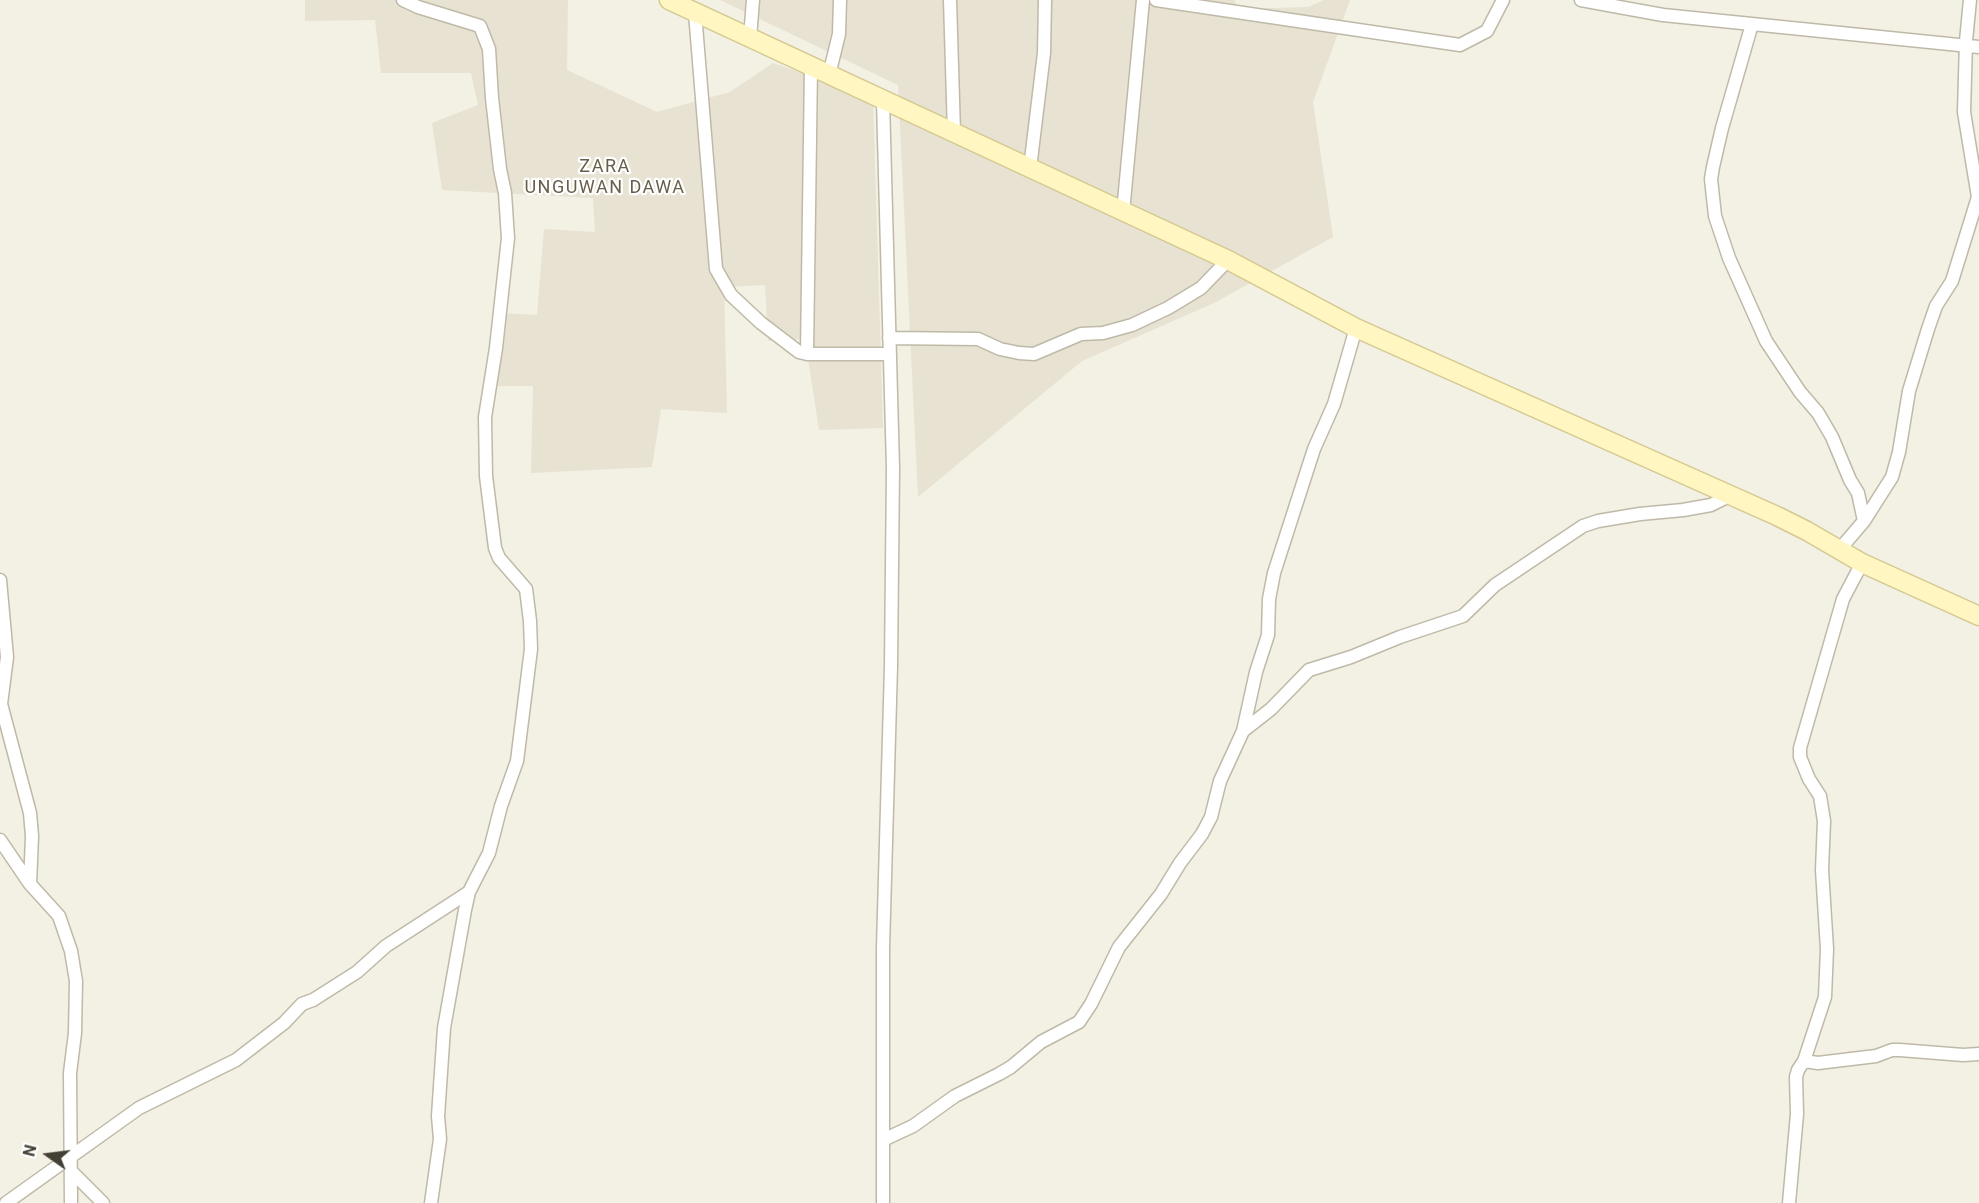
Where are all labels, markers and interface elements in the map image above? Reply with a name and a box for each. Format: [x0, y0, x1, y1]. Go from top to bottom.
district label: ZARA UNGUWAN DAWA [524, 156, 686, 198]
north arrow [18, 1125, 78, 1185]
text: N [19, 1143, 41, 1158]

